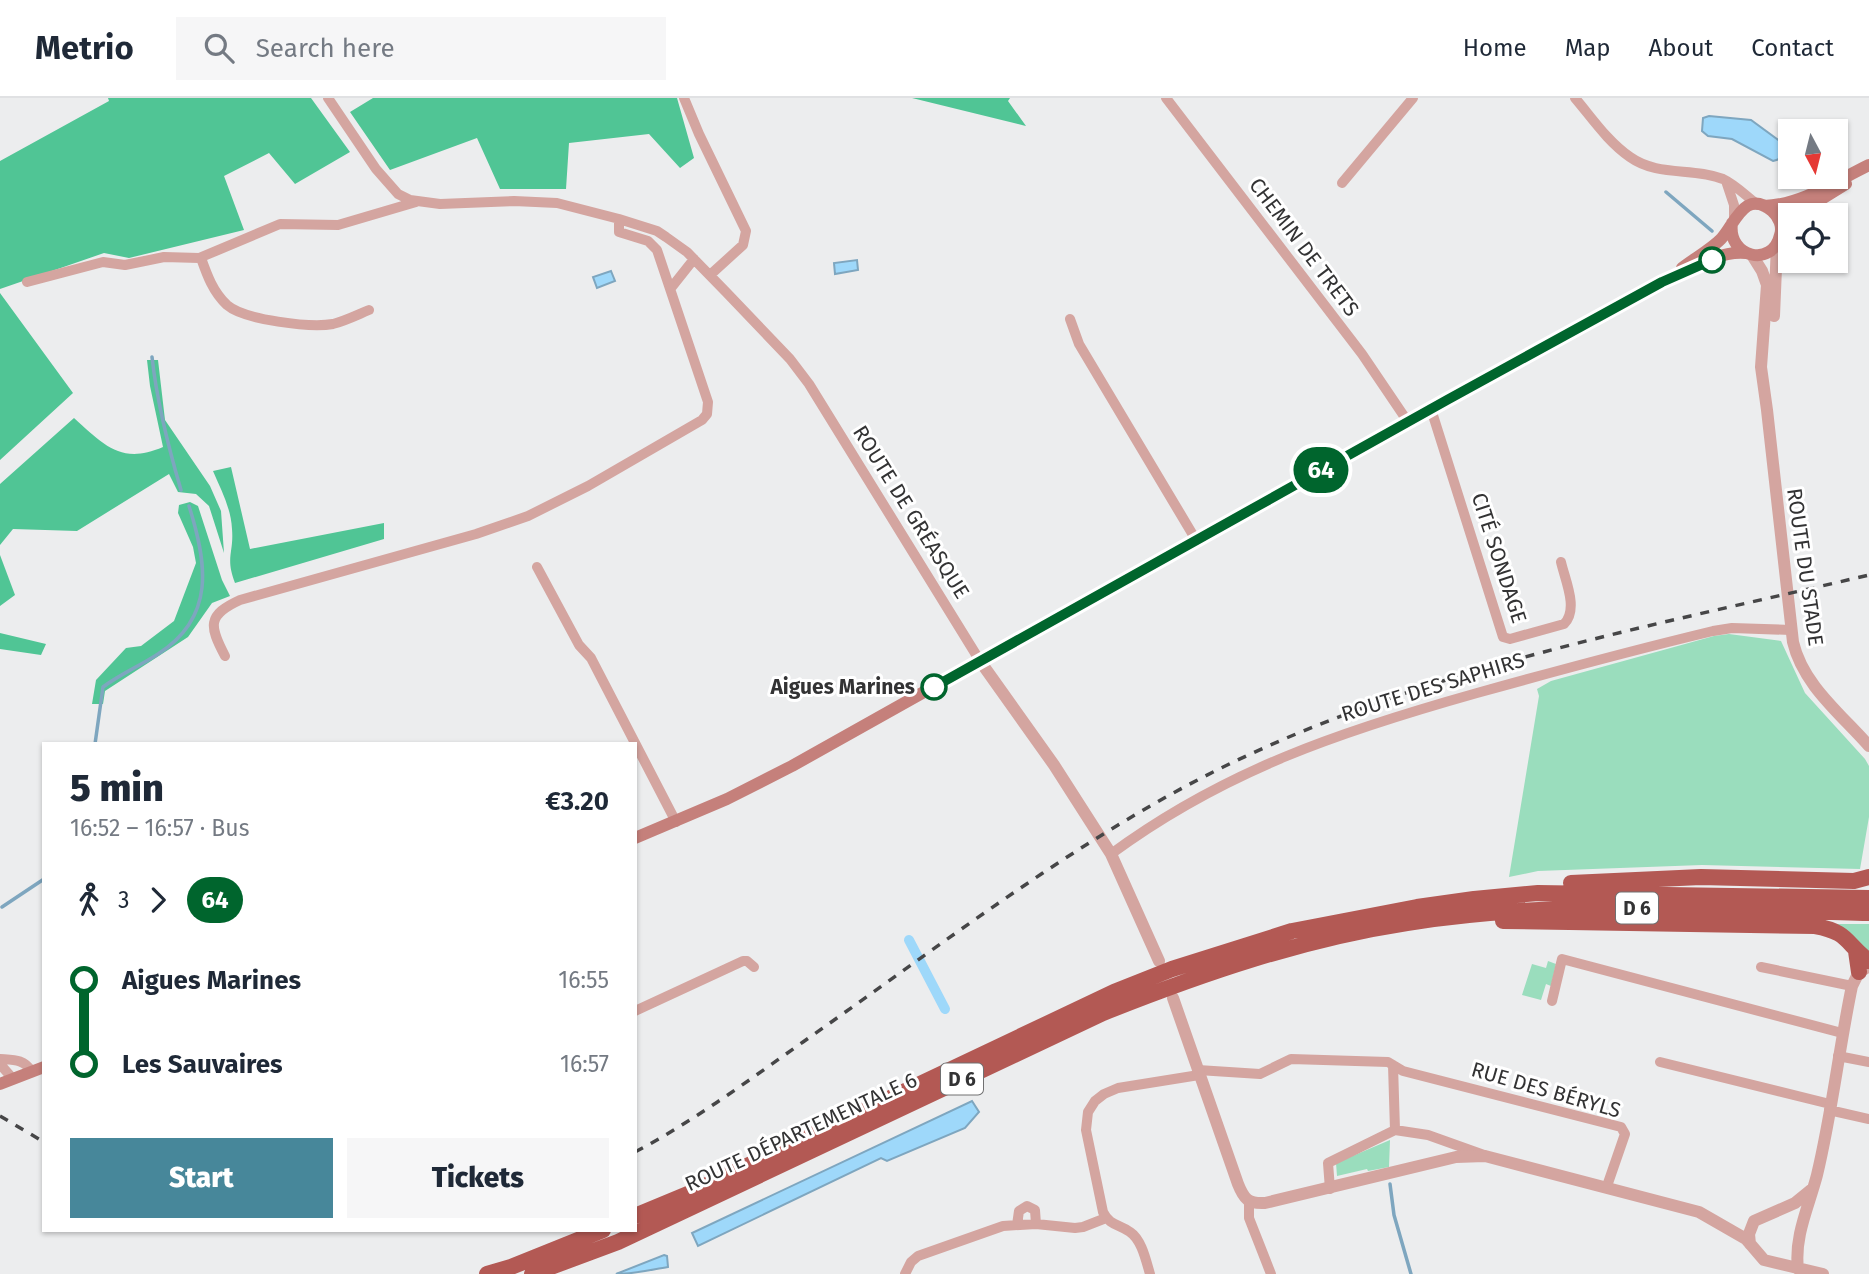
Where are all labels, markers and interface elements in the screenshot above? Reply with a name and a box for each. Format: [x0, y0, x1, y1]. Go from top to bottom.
search box [176, 17, 666, 80]
text: Metrio [35, 28, 134, 68]
icon: search [200, 29, 238, 67]
text: Search here [256, 33, 395, 64]
text: Home [1463, 34, 1527, 62]
text: Map [1565, 34, 1611, 62]
text: About [1649, 34, 1713, 62]
text: Contact [1751, 34, 1834, 62]
north arrow [1778, 119, 1848, 189]
map controls [1778, 119, 1848, 273]
street label: CHEMIN DE TRETS [1243, 173, 1365, 321]
button: locate [1778, 203, 1848, 273]
unlabelled marker [1699, 247, 1725, 273]
street label: ROUTE DE GRÉASQUE [847, 421, 975, 603]
line badge: 64 [1290, 447, 1352, 493]
text: 64 [1307, 456, 1335, 484]
street label: ROUTE DU STADE [1781, 486, 1829, 648]
street label: CITÉ SONDAGE [1466, 490, 1532, 626]
street label: ROUTE DES SAPHIRS [1338, 647, 1528, 727]
place label: Aigues Marines [769, 674, 915, 700]
marker: Aigues Marines [921, 674, 947, 700]
text: 5 min [70, 765, 164, 811]
text: €3.20 [545, 786, 609, 817]
text: 16:52 – 16:57 · Bus [70, 814, 249, 842]
icon: walk [70, 881, 108, 919]
icon: forward [139, 881, 177, 919]
text: 3 [118, 886, 129, 914]
text: 64 [201, 886, 229, 914]
road number: D 6 [1616, 892, 1658, 923]
text: Aigues Marines [122, 965, 301, 996]
text: 16:55 [558, 966, 609, 994]
text: Les Sauvaires [122, 1049, 283, 1080]
text: 16:57 [560, 1050, 609, 1078]
street label: RUE DES BÉRYLS [1468, 1056, 1624, 1124]
road number: D 6 [941, 1063, 983, 1094]
street label: ROUTE DÉPARTEMENTALE 6 [681, 1067, 921, 1197]
button: Start [70, 1138, 333, 1218]
button: Tickets [347, 1138, 609, 1218]

